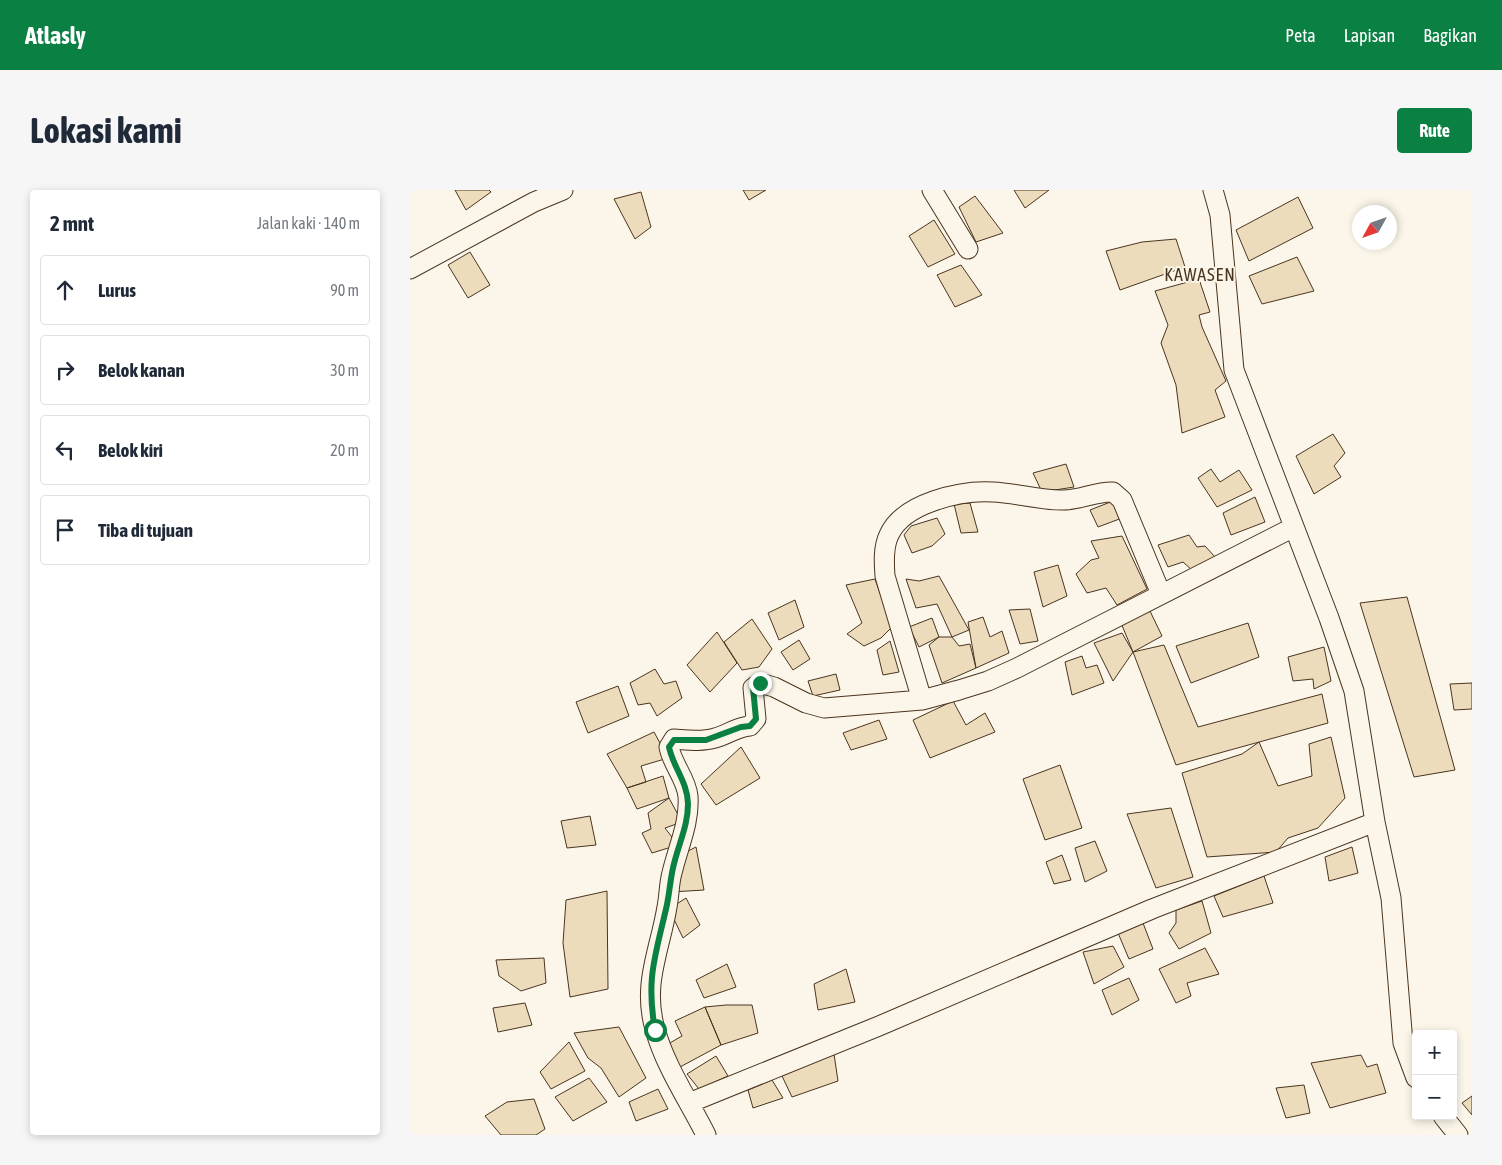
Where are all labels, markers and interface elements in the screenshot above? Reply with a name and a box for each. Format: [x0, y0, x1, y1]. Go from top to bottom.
text: Atlasly [25, 22, 86, 49]
text: Peta [1285, 25, 1316, 46]
text: Lapisan [1344, 25, 1395, 46]
text: Bagikan [1423, 25, 1477, 46]
button: Rute [1397, 108, 1472, 153]
text: Lokasi kami [30, 110, 182, 150]
north arrow [1352, 205, 1397, 250]
text: 2 mnt [50, 211, 94, 235]
text: Jalan kaki · 140 m [257, 214, 360, 232]
district label: KAWASEN [1164, 264, 1236, 285]
icon: ahead [51, 276, 79, 304]
text: Lurus [98, 279, 136, 301]
text: 90 m [330, 281, 359, 299]
icon: right [51, 356, 79, 384]
text: Belok kanan [98, 359, 185, 381]
text: 30 m [330, 361, 359, 379]
icon: left [51, 436, 79, 464]
text: Belok kiri [98, 439, 163, 461]
text: 20 m [330, 441, 359, 459]
icon: arrive [51, 516, 79, 544]
text: Tiba di tujuan [98, 519, 193, 541]
route end [749, 672, 772, 695]
route start [644, 1019, 667, 1042]
map controls [1412, 1030, 1457, 1120]
button: + [1412, 1030, 1457, 1075]
button: − [1412, 1075, 1457, 1120]

